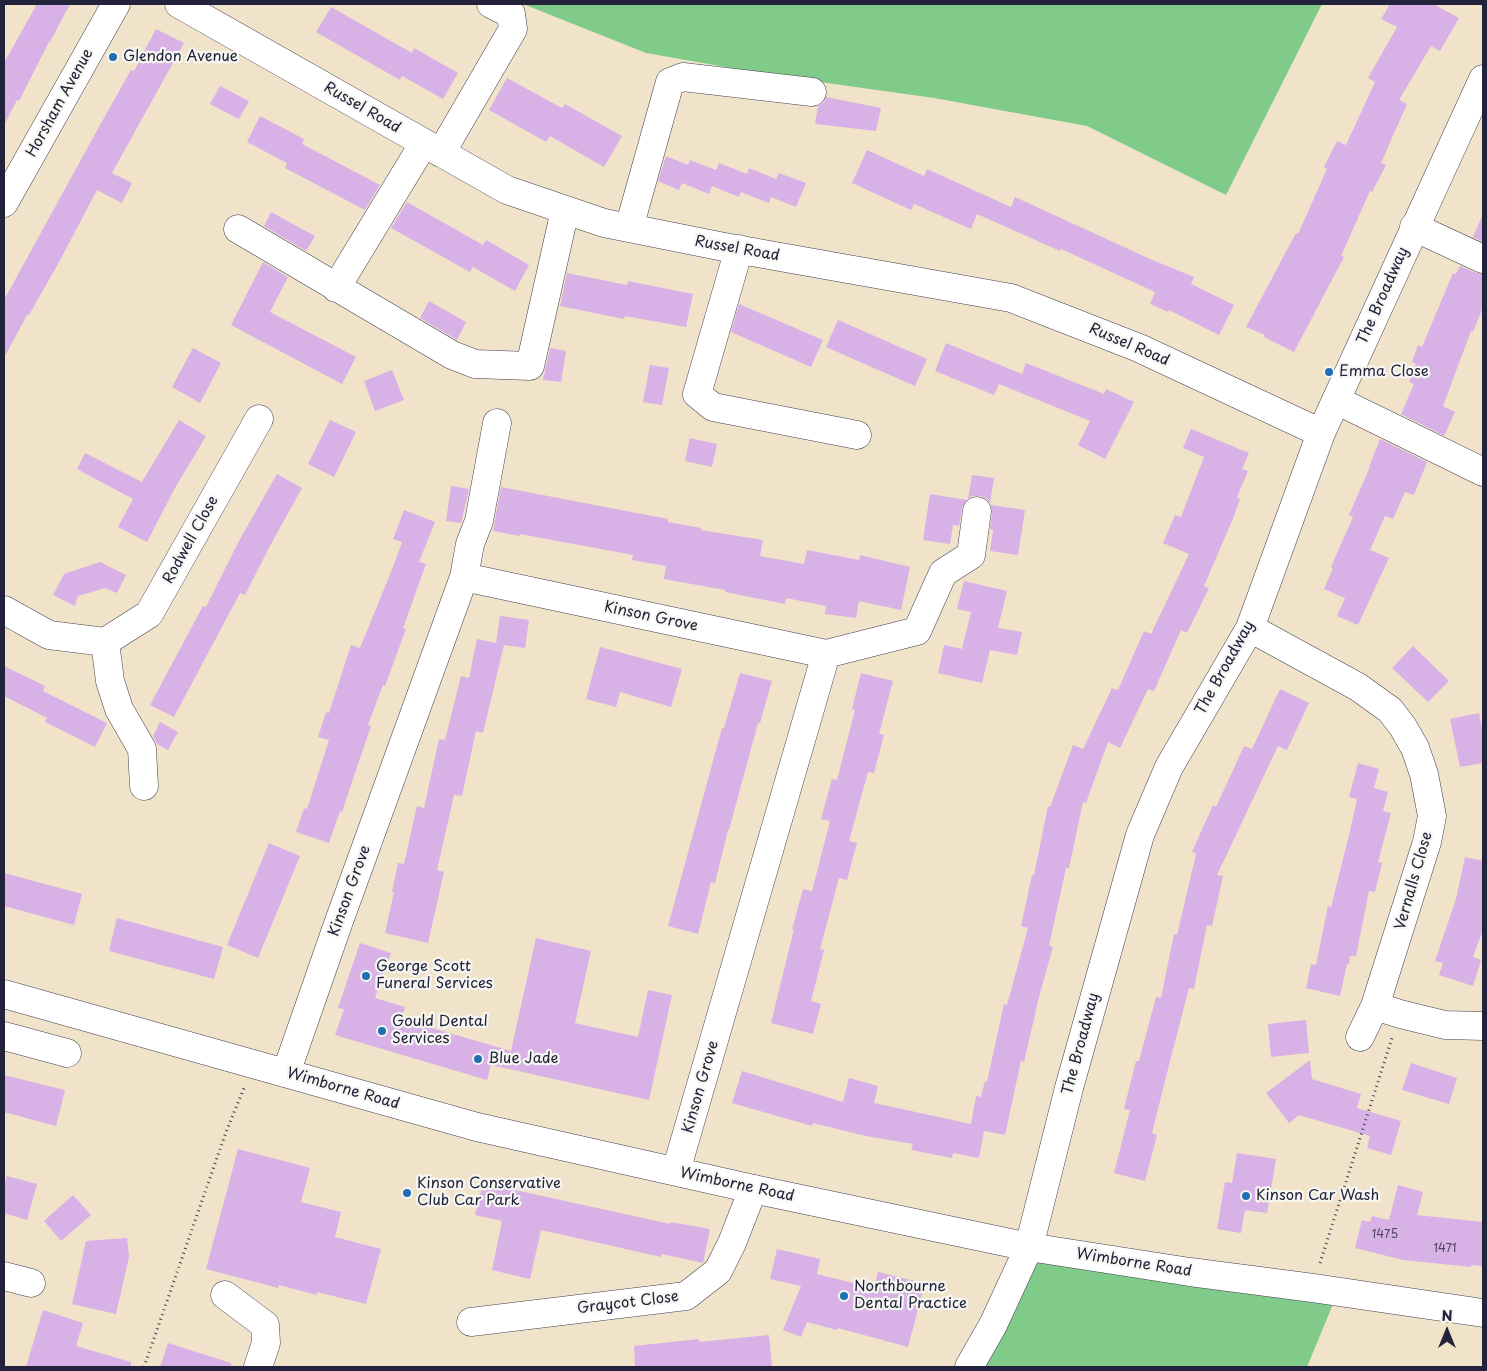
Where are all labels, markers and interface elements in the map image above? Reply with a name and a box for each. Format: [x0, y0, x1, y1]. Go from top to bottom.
street label: Horsham Avenue [23, 46, 97, 160]
place label: Glendon Avenue [123, 48, 238, 66]
marker: Glendon Avenue [107, 51, 119, 63]
street label: Russel Road [320, 79, 404, 137]
street label: Russel Road [693, 233, 781, 265]
street label: The Broadway [1353, 244, 1413, 348]
street label: Russel Road [1086, 320, 1172, 370]
place label: Emma Close [1339, 363, 1429, 381]
marker: Emma Close [1323, 366, 1335, 378]
street label: Rodwell Close [159, 493, 223, 587]
street label: Kinson Grove [602, 598, 700, 636]
street label: The Broadway [1192, 618, 1258, 718]
street label: Vernalls Close [1391, 830, 1437, 932]
street label: Kinson Grove [325, 843, 375, 939]
place label: George Scott Funeral Services [376, 958, 493, 993]
marker: George Scott Funeral Services [360, 970, 372, 982]
street label: The Broadway [1059, 991, 1103, 1097]
place label: Gould Dental Services [392, 1013, 488, 1048]
marker: Gould Dental Services [376, 1025, 388, 1037]
street label: Kinson Grove [679, 1039, 723, 1135]
place label: Blue Jade [488, 1050, 558, 1068]
marker: Blue Jade [472, 1053, 484, 1065]
street label: Wimborne Road [285, 1064, 401, 1114]
street label: Wimborne Road [678, 1164, 796, 1206]
place label: Kinson Conservative Club Car Park [417, 1175, 561, 1210]
marker: Kinson Conservative Club Car Park [401, 1187, 413, 1199]
place label: Kinson Car Wash [1256, 1187, 1379, 1205]
marker: Kinson Car Wash [1240, 1190, 1252, 1202]
house number: 1475 [1372, 1228, 1398, 1242]
house number: 1471 [1433, 1242, 1457, 1256]
street label: Wimborne Road [1075, 1245, 1193, 1281]
place label: Northbourne Dental Practice [854, 1278, 967, 1313]
street label: Graycot Close [576, 1288, 680, 1318]
marker: Northbourne Dental Practice [838, 1290, 850, 1302]
text: N [1441, 1305, 1453, 1326]
north arrow [1422, 1306, 1472, 1356]

